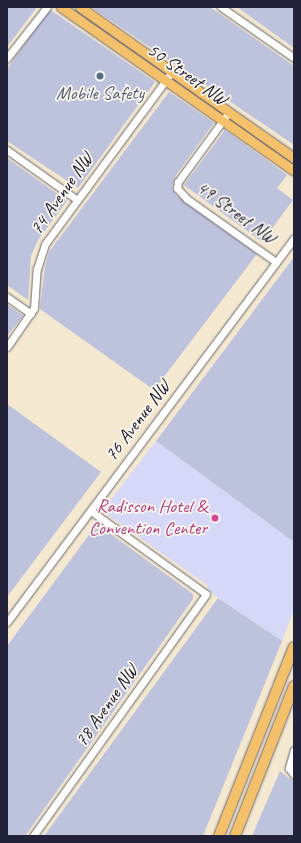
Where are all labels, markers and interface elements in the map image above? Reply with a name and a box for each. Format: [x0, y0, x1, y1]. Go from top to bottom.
street label: 50 Street NW [142, 39, 232, 111]
marker: Mobile Safety [95, 71, 105, 81]
place label: Mobile Safety [56, 83, 144, 105]
street label: 74 Avenue NW [25, 149, 99, 239]
street label: 49 Street NW [192, 177, 280, 249]
street label: 76 Avenue NW [100, 376, 176, 466]
place label: Radisson Hotel & Convention Center [89, 496, 207, 540]
marker: Radisson Hotel & Convention Center [210, 513, 220, 523]
street label: 78 Avenue NW [70, 661, 144, 751]

